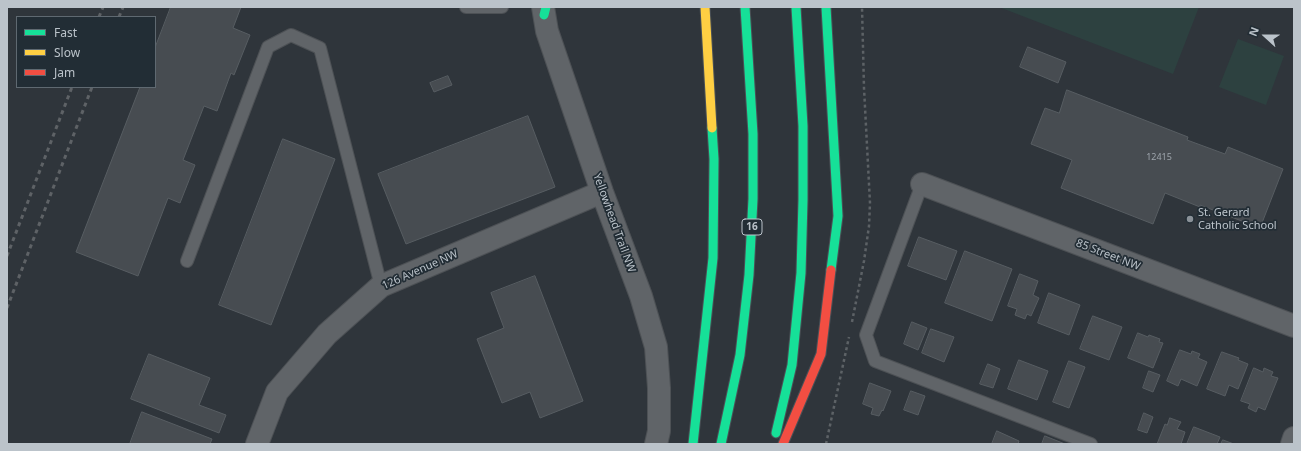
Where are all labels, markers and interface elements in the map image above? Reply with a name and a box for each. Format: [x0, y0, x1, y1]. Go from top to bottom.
legend [16, 16, 156, 88]
north arrow [1245, 16, 1285, 56]
text: Fast [54, 24, 77, 41]
text: N [1245, 25, 1262, 38]
text: Slow [54, 44, 80, 61]
text: Jam [54, 64, 75, 81]
house number: 12415 [1146, 152, 1172, 162]
street label: Yellowhead Trail NW [590, 172, 638, 274]
place label: St. Gerard Catholic School [1198, 206, 1277, 232]
marker: St. Gerard Catholic School [1185, 214, 1195, 224]
road number: 16 [742, 219, 762, 235]
street label: 85 Street NW [1074, 237, 1142, 273]
street label: 126 Avenue NW [380, 247, 460, 293]

